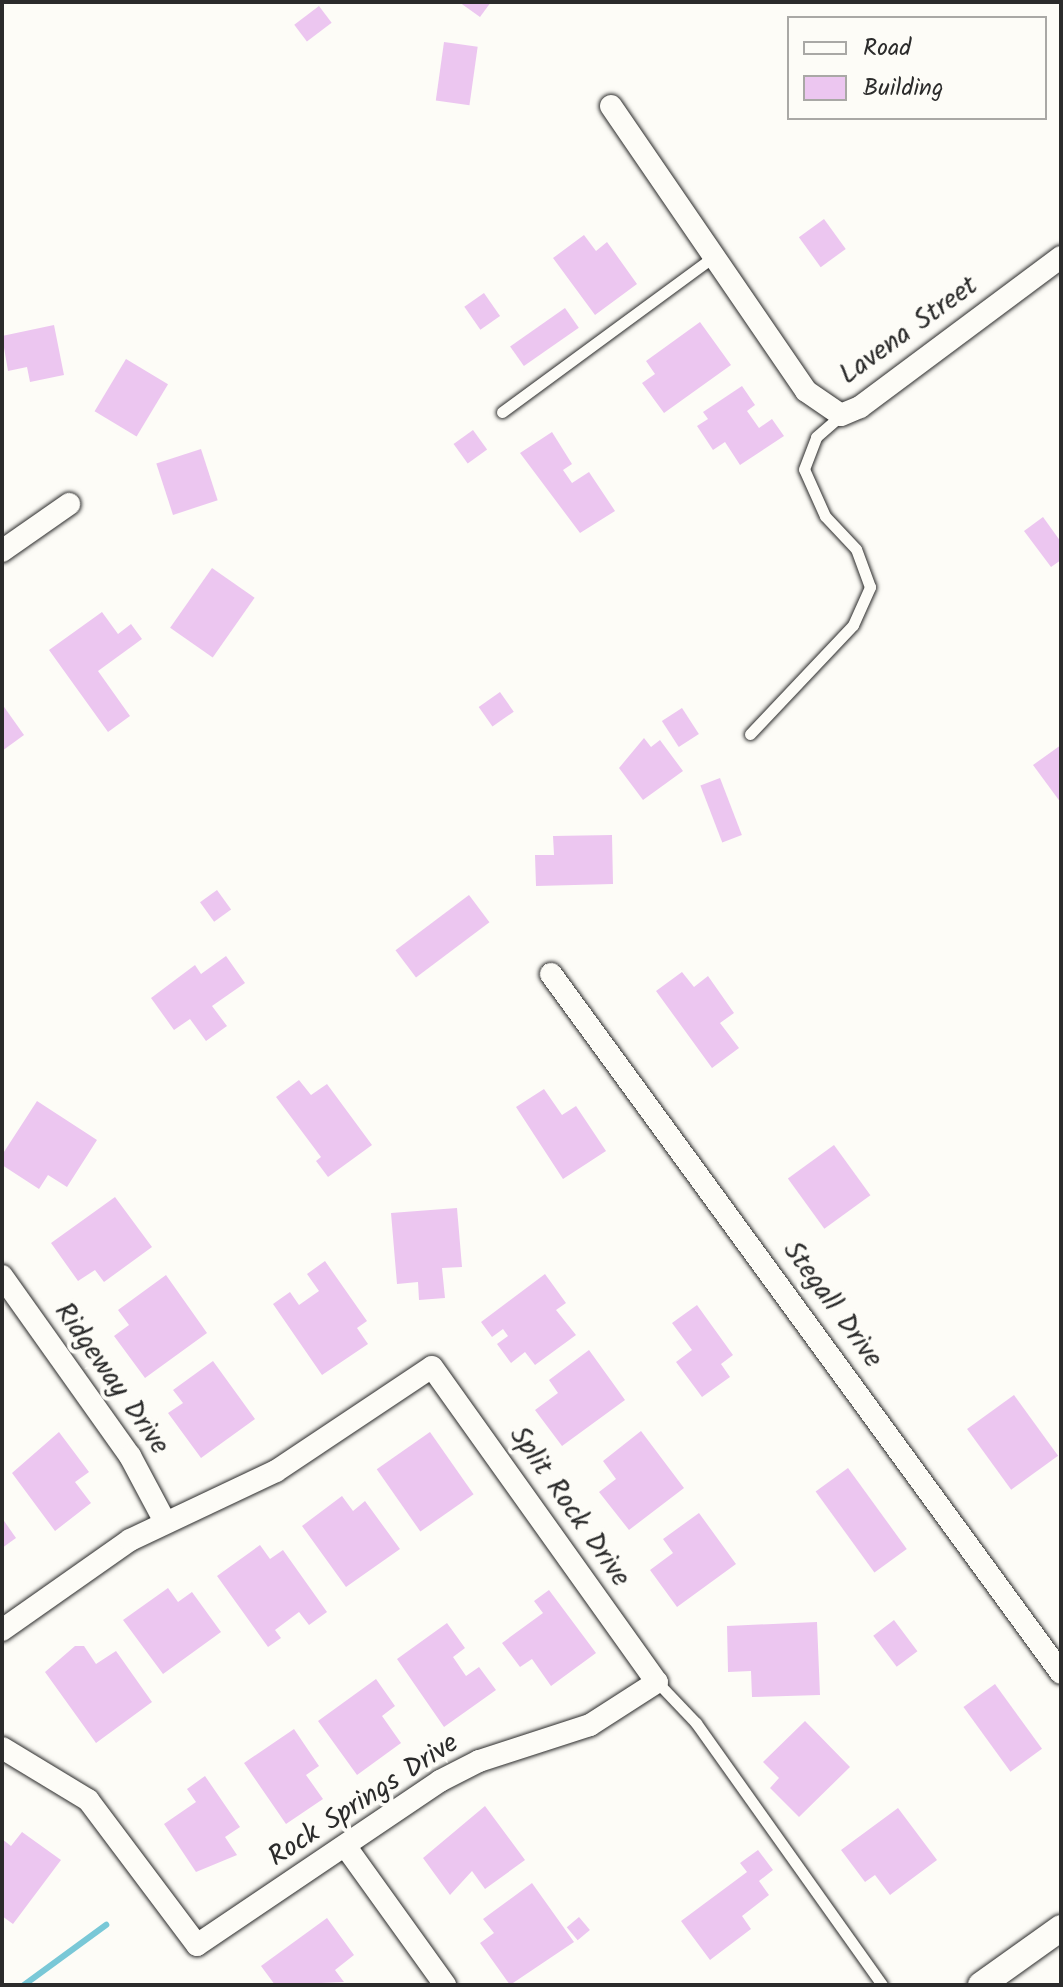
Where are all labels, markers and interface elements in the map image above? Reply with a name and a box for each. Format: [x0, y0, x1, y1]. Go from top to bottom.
legend [787, 16, 1047, 120]
text: Road [863, 29, 911, 68]
text: Building [863, 69, 943, 108]
street label: Lavena Street [833, 269, 985, 393]
street label: Stegall Drive [775, 1235, 889, 1375]
street label: Ridgeway Drive [46, 1297, 176, 1461]
street label: Split Rock Drive [501, 1420, 637, 1594]
street label: Rock Springs Drive [263, 1727, 465, 1875]

